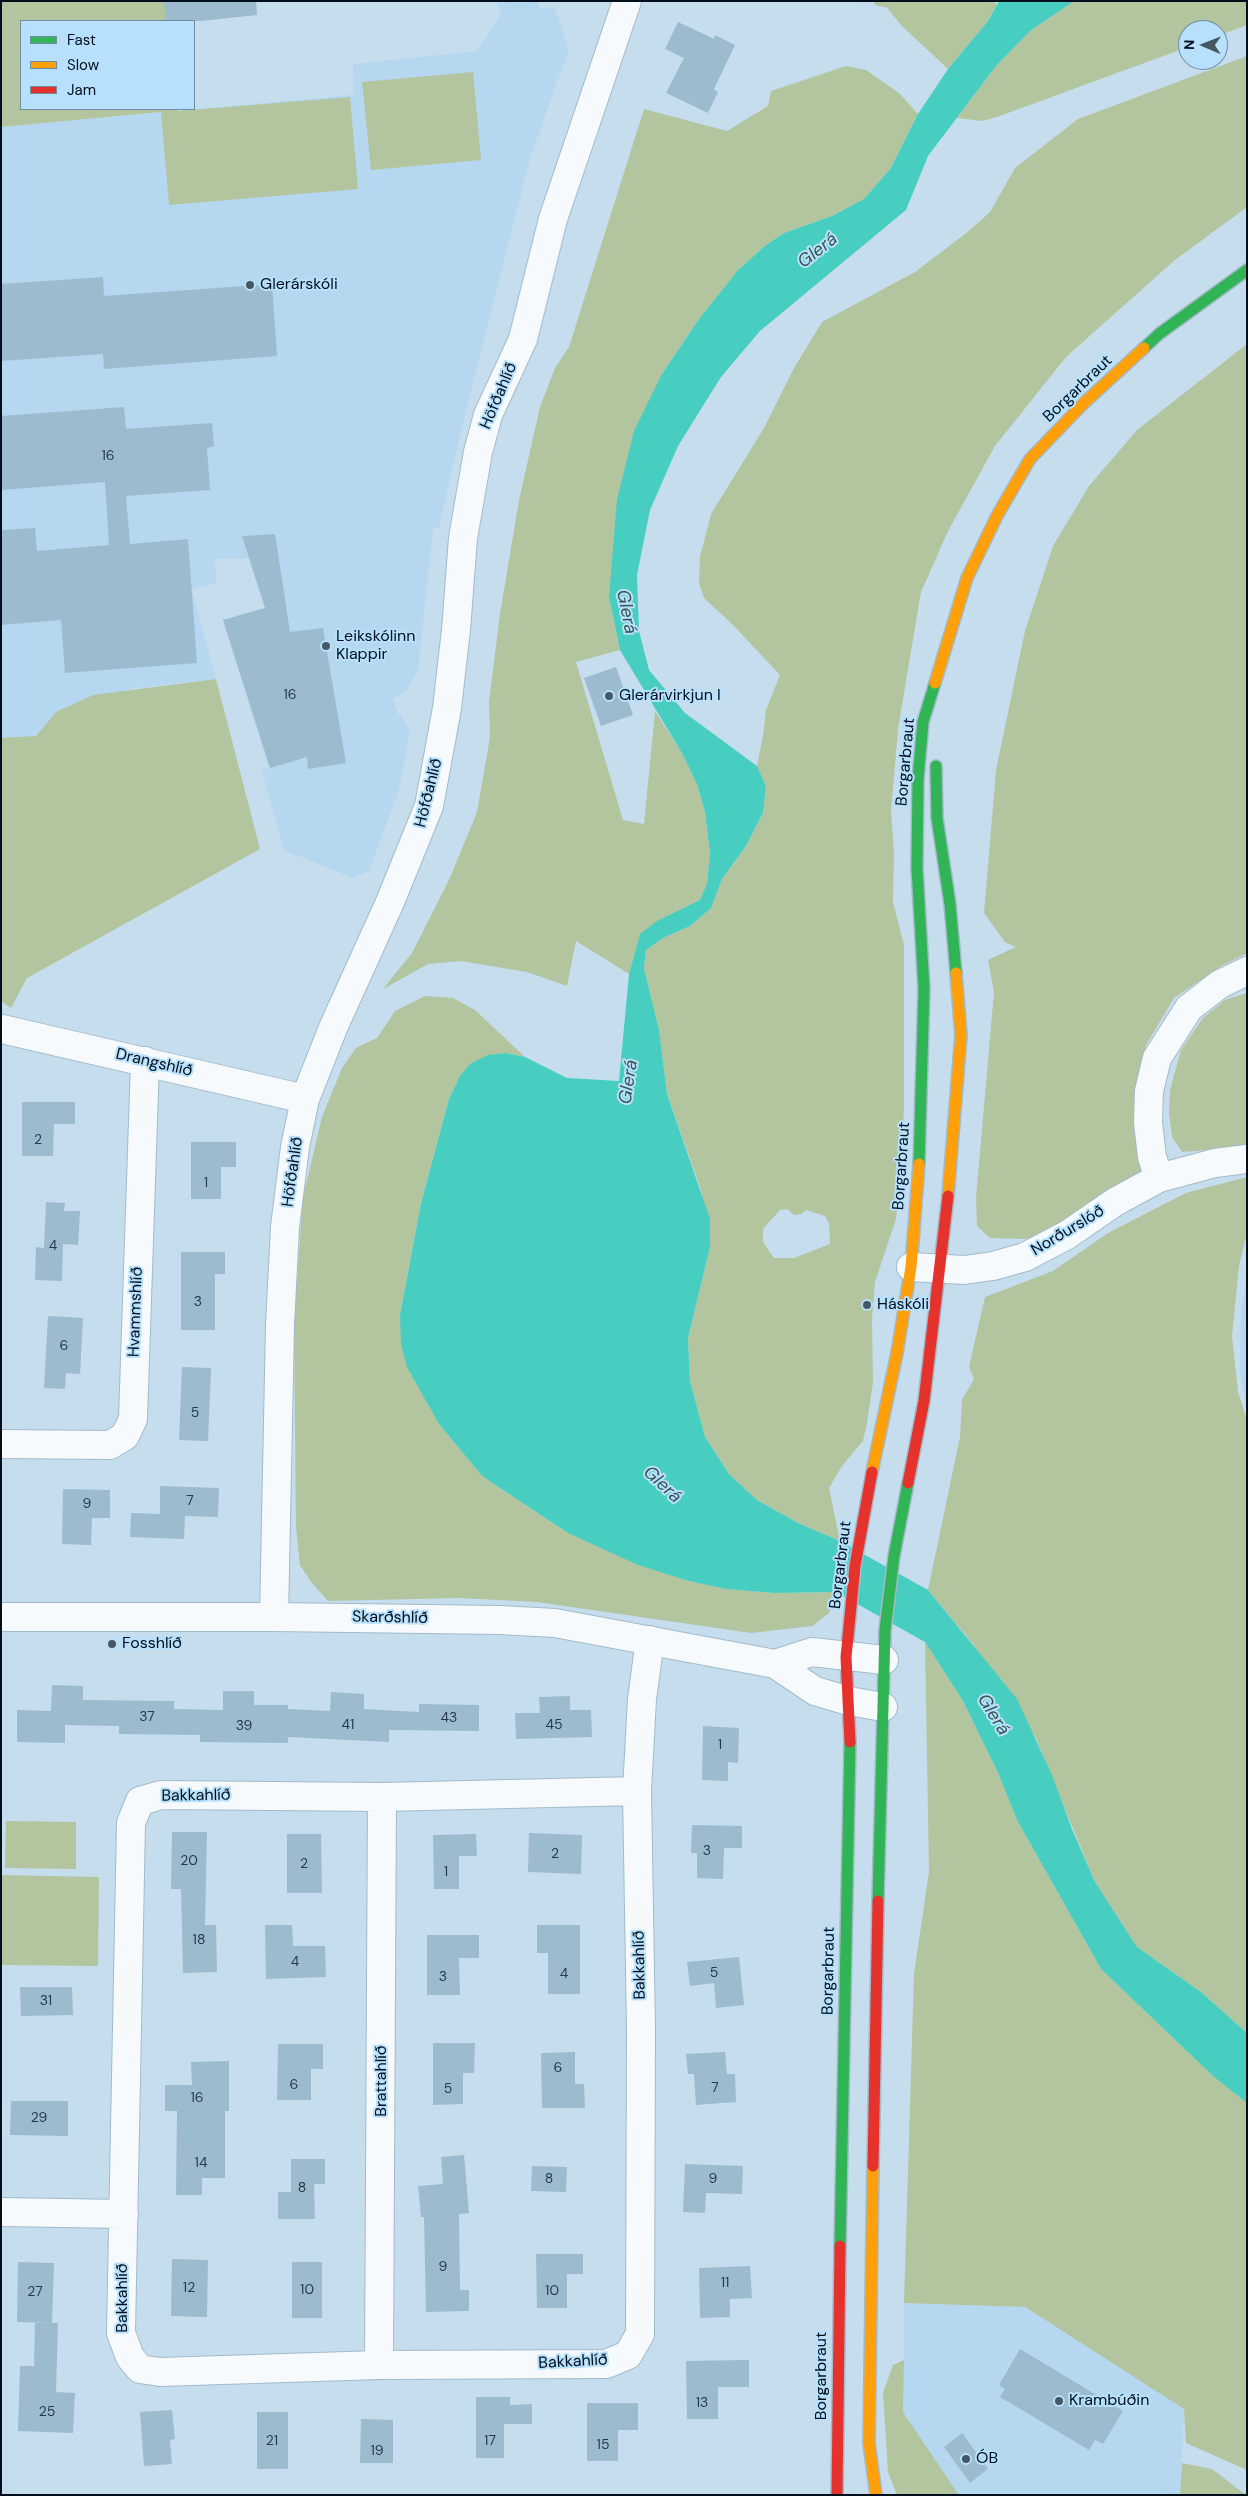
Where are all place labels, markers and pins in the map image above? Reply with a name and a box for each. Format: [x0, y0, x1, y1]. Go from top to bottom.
place label: Glerárskóli [260, 275, 338, 295]
marker: Glerárskóli [244, 279, 256, 291]
place label: Leikskólinn Klappir [336, 627, 415, 665]
marker: Leikskólinn Klappir [320, 640, 332, 652]
place label: Glerárvirkjun I [619, 686, 721, 706]
marker: Glerárvirkjun I [603, 690, 615, 702]
place label: Háskóli [877, 1295, 929, 1315]
marker: Háskóli [861, 1299, 873, 1311]
place label: Fosshlíð [122, 1634, 182, 1654]
marker: Fosshlíð [106, 1638, 118, 1650]
place label: Krambúðin [1069, 2391, 1149, 2411]
marker: Krambúðin [1053, 2395, 1065, 2407]
place label: ÓB [976, 2449, 998, 2469]
marker: ÓB [960, 2453, 972, 2465]

